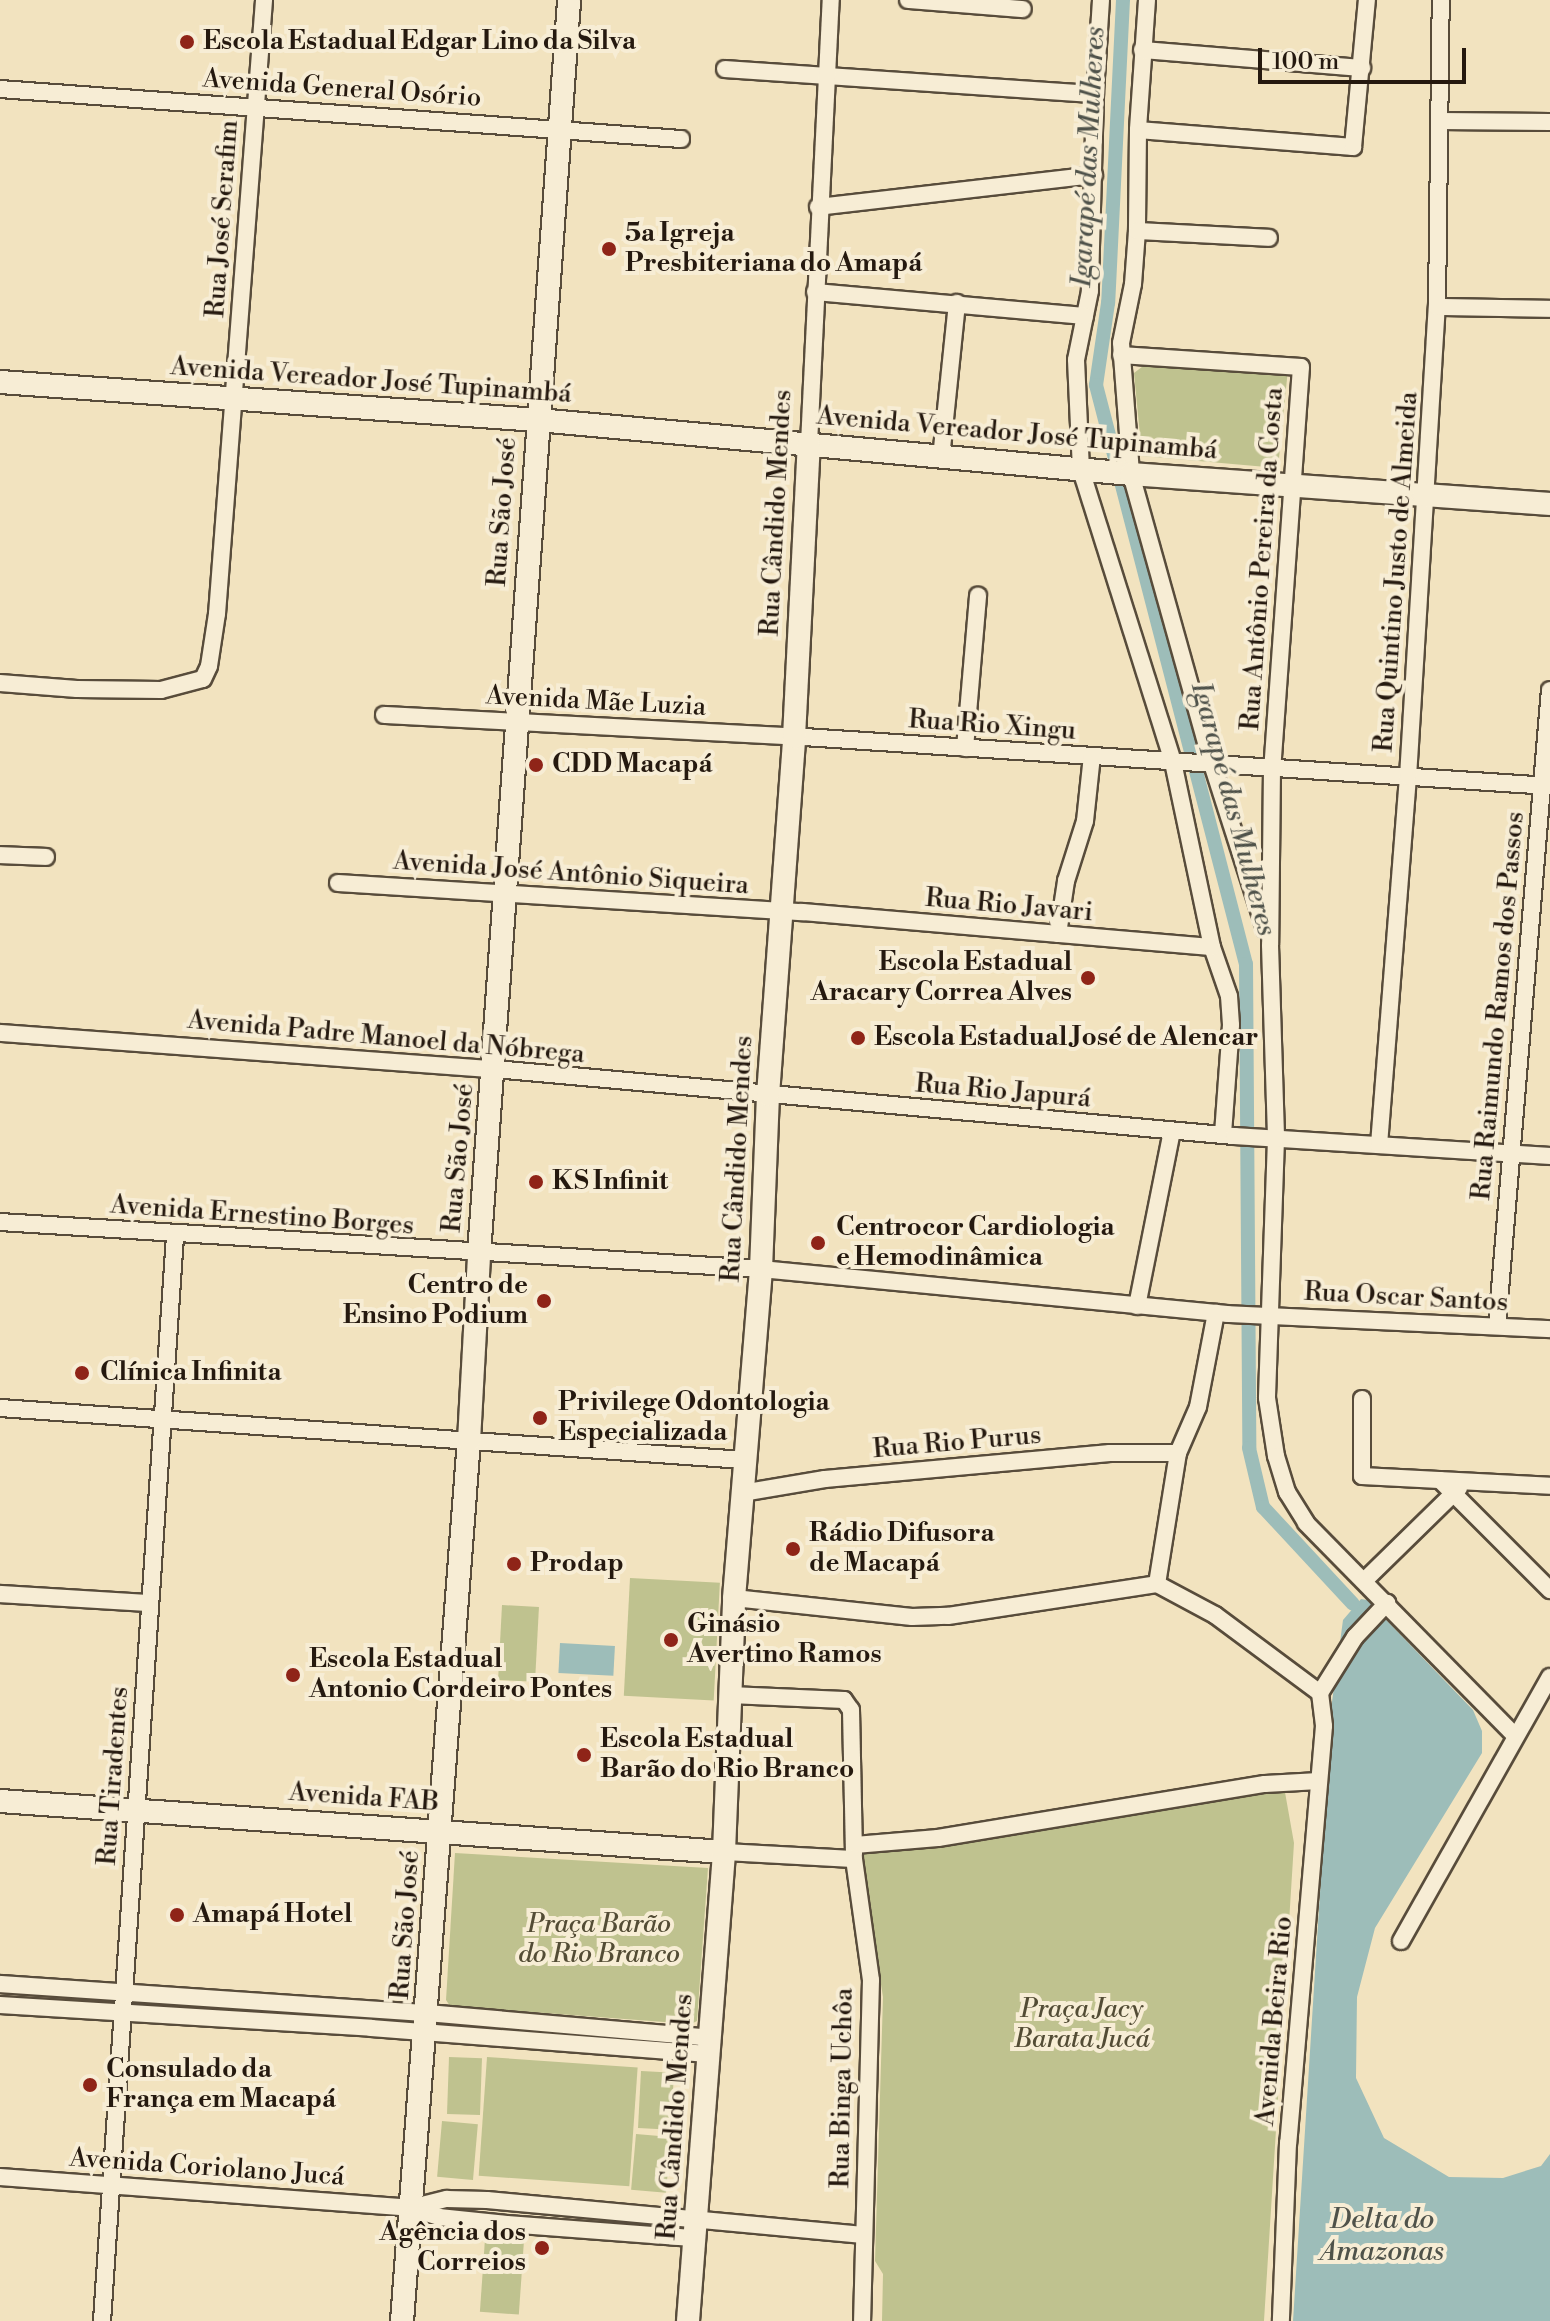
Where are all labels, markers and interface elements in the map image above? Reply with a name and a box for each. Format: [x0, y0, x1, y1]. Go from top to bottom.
place label: Escola Estadual Edgar Lino da Silva [203, 26, 636, 58]
water label: Igarapé das Mulheres [1065, 26, 1113, 288]
scale bar [1262, 32, 1470, 82]
marker: Escola Estadual Edgar Lino da Silva [178, 33, 196, 51]
text: 100 m [1272, 47, 1339, 77]
street label: Avenida General Osório [202, 64, 482, 114]
street label: Rua José Serafim [201, 119, 245, 319]
place label: 5a Igreja Presbiteriana do Amapá [625, 218, 922, 280]
marker: 5a Igreja Presbiteriana do Amapá [600, 240, 618, 258]
street label: Avenida Vereador José Tupinambá [169, 351, 573, 411]
street label: Rua Antônio Pereira da Costa [1235, 386, 1291, 732]
street label: Rua Cândido Mendes [755, 389, 799, 637]
street label: Rua Quintino Justo de Almeida [1369, 391, 1425, 753]
street label: Avenida Vereador José Tupinambá [815, 401, 1219, 467]
street label: Rua São José [482, 436, 524, 588]
water label: Igarapé das Mulheres [1183, 678, 1283, 940]
street label: Avenida Mãe Luzia [485, 681, 707, 723]
street label: Rua Rio Xingu [907, 705, 1077, 747]
place label: CDD Macapá [552, 749, 712, 781]
marker: CDD Macapá [527, 756, 545, 774]
street label: Rua Raimundo Ramos dos Passos [1466, 810, 1532, 1202]
street label: Avenida José Antônio Siqueira [392, 846, 750, 902]
street label: Rua Rio Javari [924, 883, 1094, 929]
place label: Escola Estadual Aracary Correa Alves [810, 947, 1072, 1008]
marker: Escola Estadual Aracary Correa Alves [1079, 969, 1097, 987]
street label: Avenida Padre Manoel da Nóbrega [186, 1005, 586, 1071]
place label: Escola Estadual José de Alencar [874, 1022, 1259, 1054]
marker: Escola Estadual José de Alencar [849, 1029, 867, 1047]
street label: Rua Cândido Mendes [716, 1035, 760, 1283]
street label: Rua Rio Japurá [914, 1069, 1092, 1115]
street label: Rua São José [437, 1082, 481, 1234]
place label: KS Infinit [552, 1166, 668, 1198]
marker: KS Infinit [527, 1173, 545, 1191]
street label: Avenida Ernestino Borges [109, 1190, 415, 1242]
place label: Centrocor Cardiologia e Hemodinâmica [836, 1212, 1115, 1274]
marker: Centrocor Cardiologia e Hemodinâmica [807, 1232, 829, 1254]
place label: Centro de Ensino Podium [343, 1270, 528, 1332]
street label: Rua Oscar Santos [1303, 1277, 1509, 1319]
marker: Centro de Ensino Podium [535, 1292, 553, 1310]
place label: Clínica Infinita [100, 1357, 282, 1389]
marker: Clínica Infinita [71, 1362, 93, 1384]
place label: Privilege Odontologia Especializada [558, 1387, 830, 1448]
marker: Privilege Odontologia Especializada [529, 1407, 551, 1429]
street label: Rua Rio Purus [872, 1420, 1042, 1466]
place label: Rádio Difusora de Macapá [809, 1518, 994, 1580]
marker: Rádio Difusora de Macapá [784, 1540, 802, 1558]
place label: Prodap [530, 1548, 624, 1580]
marker: Prodap [505, 1555, 523, 1573]
place label: Ginásio Avertino Ramos [687, 1609, 882, 1670]
marker: Ginásio Avertino Ramos [662, 1631, 680, 1649]
place label: Escola Estadual Antonio Cordeiro Pontes [309, 1644, 612, 1706]
marker: Escola Estadual Antonio Cordeiro Pontes [284, 1666, 302, 1684]
street label: Rua Tiradentes [92, 1686, 136, 1866]
place label: Escola Estadual Barão do Rio Branco [600, 1724, 854, 1786]
marker: Escola Estadual Barão do Rio Branco [575, 1746, 593, 1764]
street label: Avenida FAB [288, 1777, 440, 1819]
street label: Rua São José [385, 1849, 427, 2001]
place label: Amapá Hotel [193, 1899, 352, 1931]
marker: Amapá Hotel [168, 1906, 186, 1924]
park label: Praça Barão do Rio Branco [518, 1909, 680, 1970]
street label: Avenida Beira Rio [1250, 1915, 1300, 2127]
street label: Rua Binga Uchôa [826, 1988, 860, 2188]
street label: Rua Cândido Mendes [652, 1993, 700, 2241]
park label: Praça Jacy Barata Jucá [1014, 1994, 1150, 2056]
place label: Consulado da França em Macapá [106, 2054, 336, 2116]
marker: Consulado da França em Macapá [81, 2076, 99, 2094]
street label: Avenida Coriolano Jucá [68, 2143, 346, 2193]
water label: Delta do Amazonas [1320, 2203, 1444, 2269]
place label: Agência dos Correios [379, 2217, 526, 2278]
marker: Agência dos Correios [533, 2239, 551, 2257]

